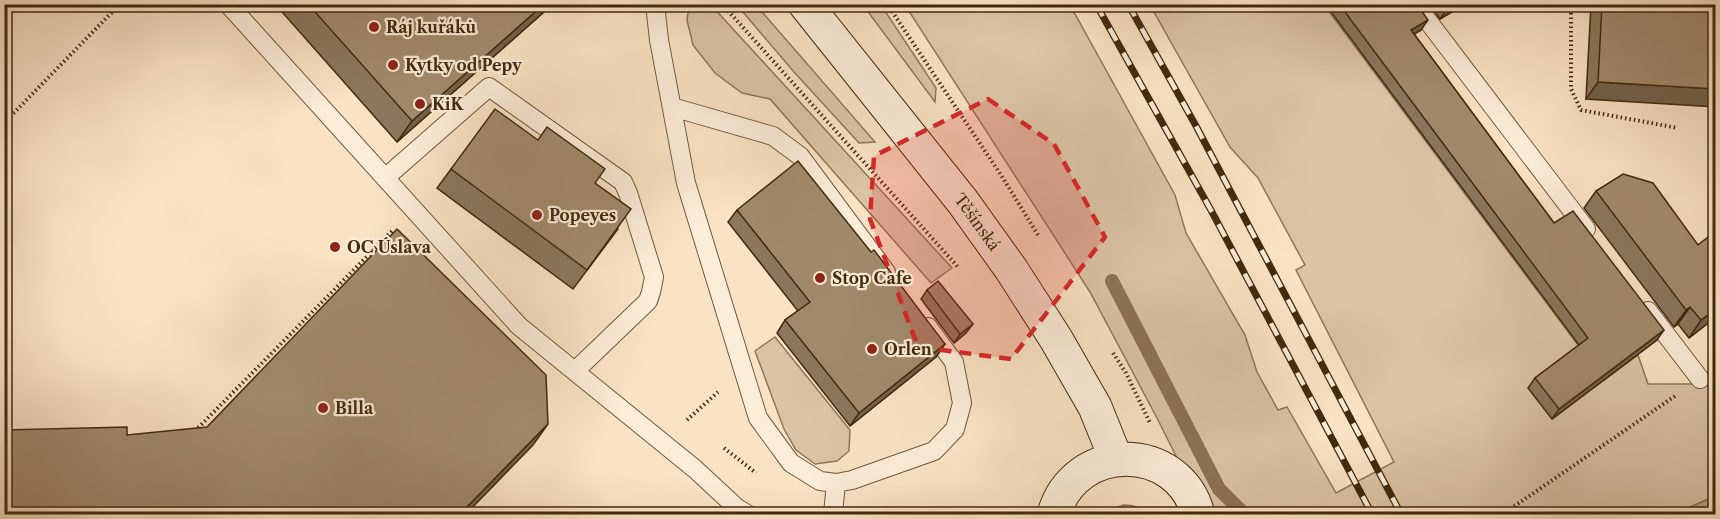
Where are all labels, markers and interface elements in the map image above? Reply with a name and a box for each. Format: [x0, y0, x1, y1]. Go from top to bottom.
place label: Ráj kuřáků [386, 17, 476, 37]
marker: Ráj kuřáků [367, 20, 381, 34]
place label: Kytky od Pepy [405, 55, 523, 75]
marker: Kytky od Pepy [386, 58, 400, 72]
place label: KiK [432, 94, 464, 114]
marker: KiK [413, 97, 427, 111]
street label: Těšínská [950, 189, 1005, 255]
place label: Popeyes [549, 205, 616, 225]
marker: Popeyes [530, 208, 544, 222]
place label: OC Úslava [347, 237, 432, 257]
marker: OC Úslava [328, 240, 342, 254]
place label: Stop Cafe [832, 268, 912, 288]
marker: Stop Cafe [813, 271, 827, 285]
place label: Orlen [884, 339, 932, 359]
marker: Orlen [865, 342, 879, 356]
place label: Billa [335, 398, 374, 418]
marker: Billa [316, 401, 330, 415]

